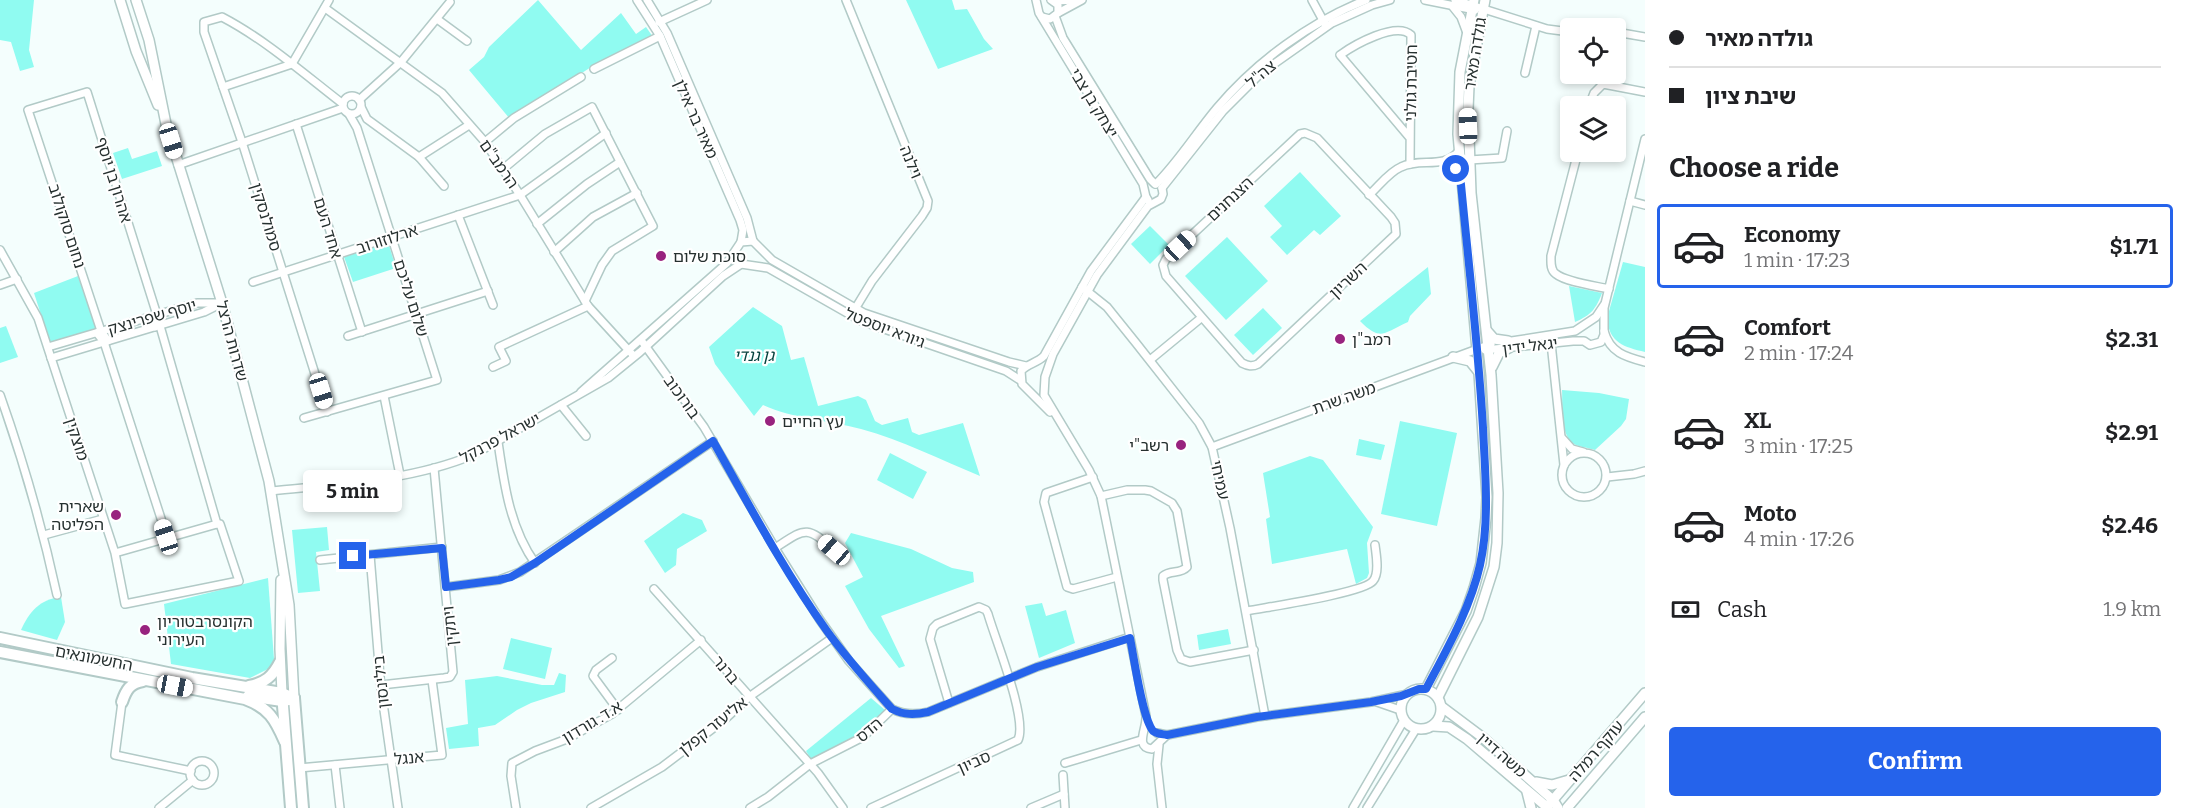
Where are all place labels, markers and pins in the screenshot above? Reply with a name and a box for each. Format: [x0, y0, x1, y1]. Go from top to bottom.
place label: סוכת שלום [673, 247, 746, 266]
marker: סוכת שלום [654, 249, 668, 263]
place label: רמב"ן [1352, 330, 1391, 349]
marker: רמב"ן [1333, 332, 1347, 346]
place label: עץ החיים [782, 412, 844, 431]
marker: עץ החיים [763, 414, 777, 428]
place label: רשב"י [1129, 436, 1169, 455]
marker: רשב"י [1174, 438, 1188, 452]
place label: שארית הפליטה [51, 497, 104, 534]
marker: שארית הפליטה [109, 508, 123, 522]
place label: הקונסרבטוריון העירוני [157, 612, 253, 649]
marker: הקונסרבטוריון העירוני [138, 623, 152, 637]

